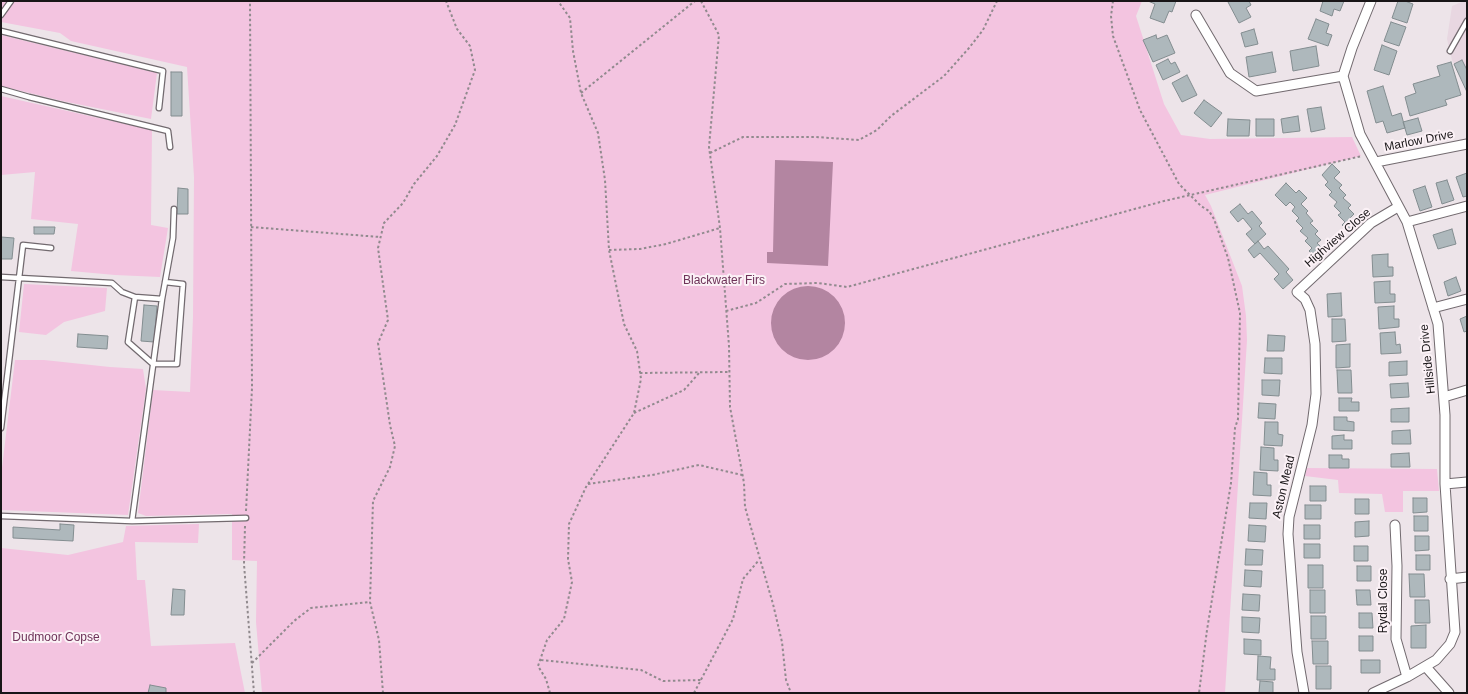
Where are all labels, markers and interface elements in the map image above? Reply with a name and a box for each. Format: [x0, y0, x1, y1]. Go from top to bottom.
street label: Marlow Drive [1383, 127, 1455, 155]
street label: Highview Close [1302, 205, 1374, 271]
park label: Blackwater Firs [683, 274, 765, 288]
street label: Hillside Drive [1417, 323, 1439, 395]
street label: Aston Mead [1270, 454, 1298, 520]
street label: Rydal Close [1377, 569, 1391, 633]
park label: Dudmoor Copse [12, 631, 100, 645]

